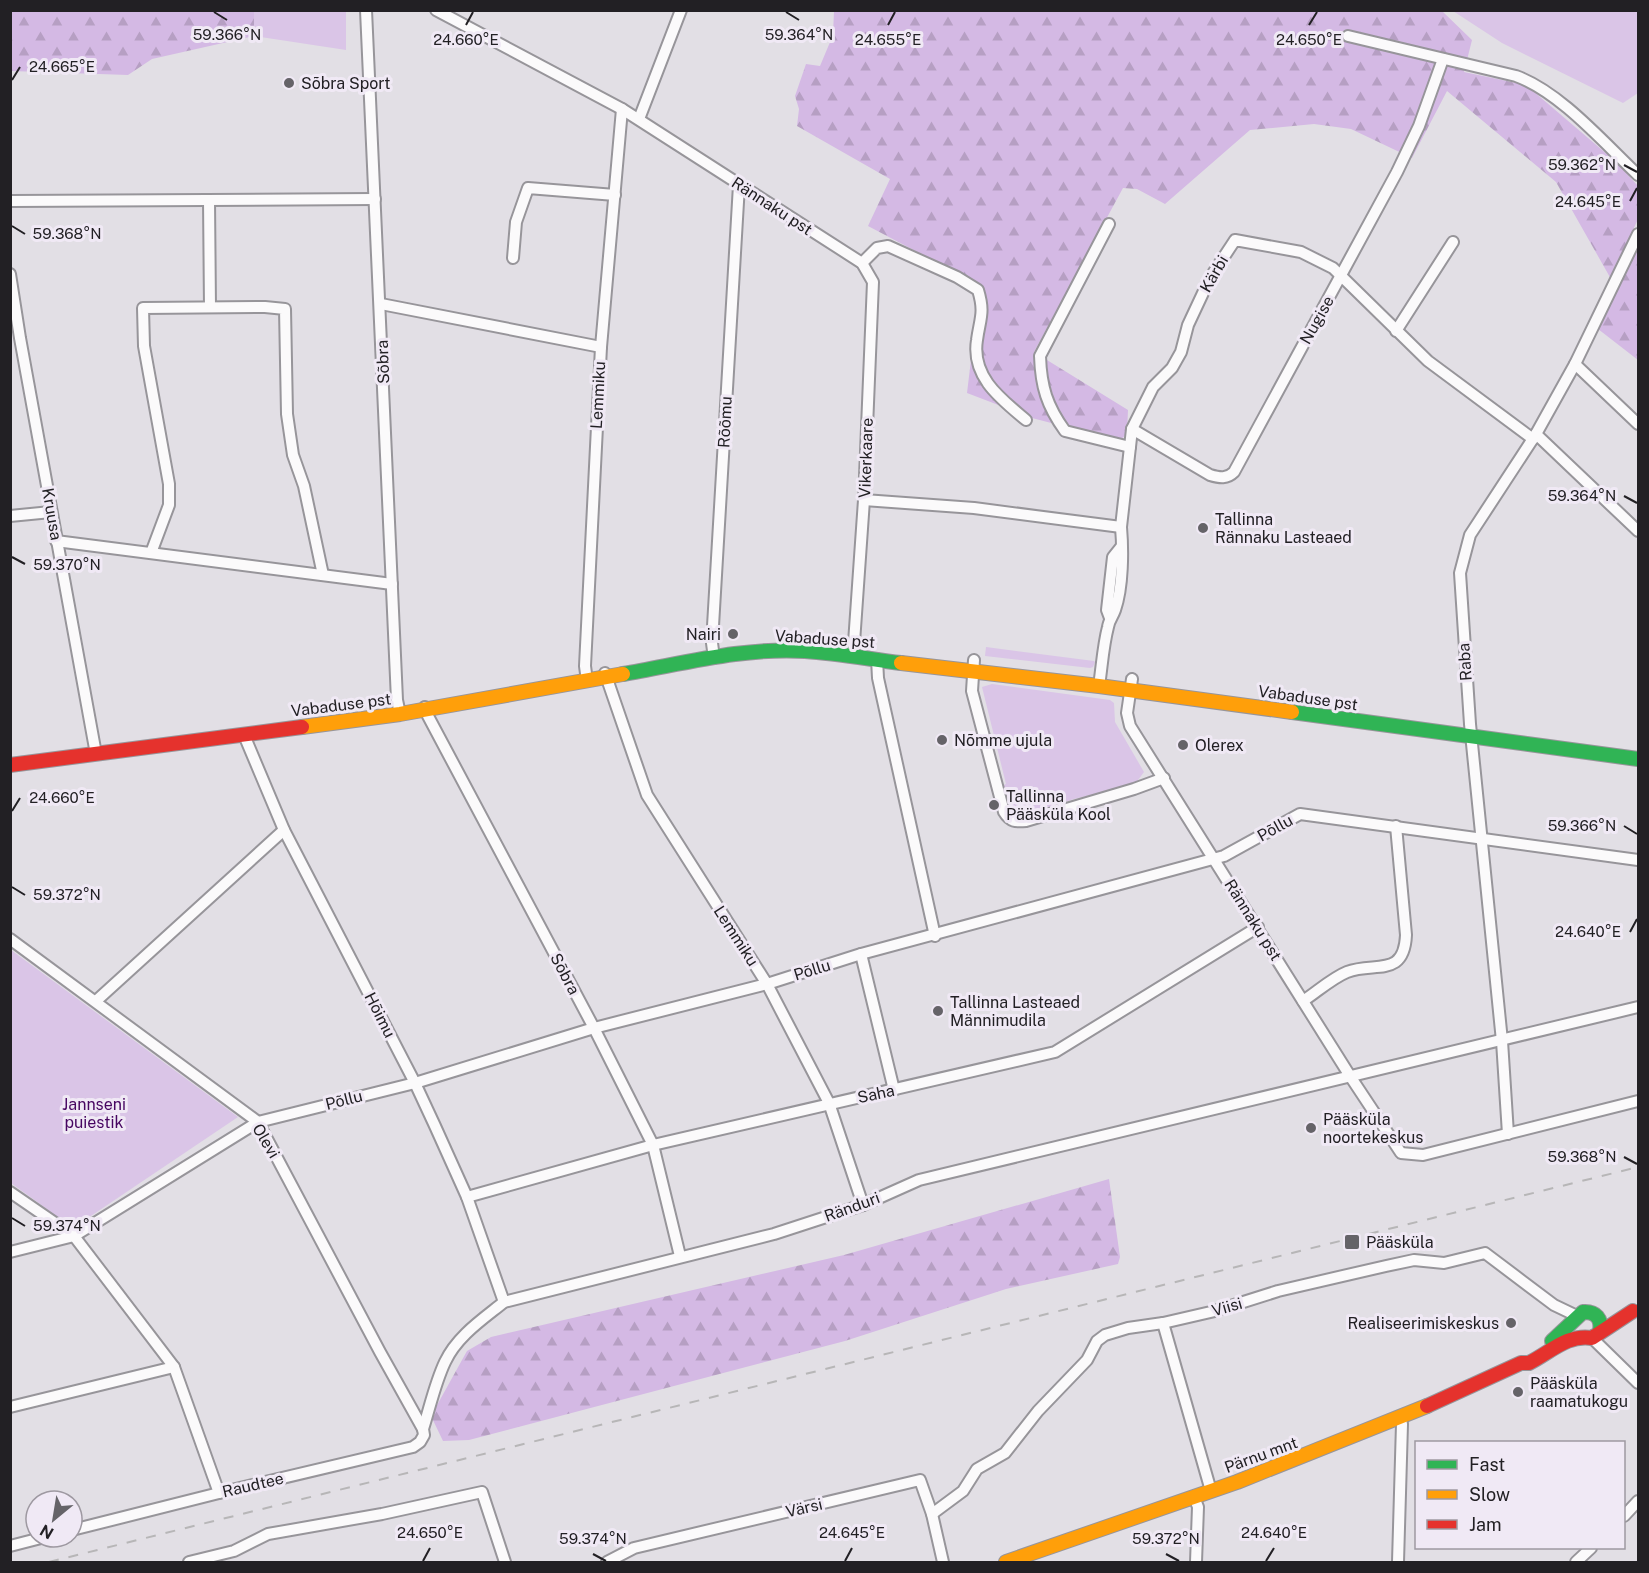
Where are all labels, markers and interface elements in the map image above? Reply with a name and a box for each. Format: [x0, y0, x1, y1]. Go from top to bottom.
text: 59.366°N [193, 26, 261, 43]
text: 59.364°N [765, 26, 833, 43]
text: 24.660°E [433, 31, 499, 48]
text: 24.655°E [855, 31, 921, 48]
text: 24.650°E [1276, 31, 1342, 48]
text: 24.665°E [29, 58, 95, 75]
place label: Sõbra Sport [301, 74, 391, 93]
marker: Sõbra Sport [282, 76, 296, 90]
text: 59.362°N [1548, 156, 1616, 173]
street label: Rännaku pst [728, 173, 816, 239]
text: 24.645°E [1555, 193, 1621, 210]
text: 59.368°N [33, 225, 101, 242]
street label: Kärbi [1196, 252, 1232, 296]
street label: Nugise [1296, 292, 1338, 348]
street label: Sõbra [373, 340, 393, 384]
street label: Lemmiku [587, 361, 609, 429]
street label: Rõõmu [714, 396, 736, 448]
street label: Vikerkaare [855, 417, 877, 499]
street label: Kruusa [38, 486, 66, 542]
text: 59.364°N [1548, 487, 1616, 504]
place label: Tallinna Rännaku Lasteaed [1215, 510, 1352, 547]
marker: Tallinna Rännaku Lasteaed [1196, 521, 1210, 535]
text: 59.370°N [33, 556, 101, 573]
place label: Nairi [686, 625, 721, 644]
street label: Vabaduse pst [774, 626, 876, 652]
marker: Nairi [726, 627, 740, 641]
street label: Raba [1454, 642, 1476, 682]
street label: Vabaduse pst [1257, 682, 1359, 714]
street label: Vabaduse pst [290, 689, 392, 721]
place label: Nõmme ujula [954, 731, 1052, 750]
marker: Nõmme ujula [935, 733, 949, 747]
place label: Olerex [1195, 736, 1244, 755]
marker: Olerex [1176, 738, 1190, 752]
place label: Tallinna Pääsküla Kool [1006, 787, 1111, 824]
text: 24.660°E [29, 789, 95, 806]
marker: Tallinna Pääsküla Kool [987, 798, 1001, 812]
street label: Põllu [1254, 811, 1296, 845]
text: 59.366°N [1548, 817, 1616, 834]
street label: Rännaku pst [1220, 876, 1286, 964]
text: 59.372°N [33, 886, 101, 903]
street label: Lemmiku [710, 902, 762, 970]
text: 24.640°E [1555, 923, 1621, 940]
street label: Sõbra [546, 950, 584, 998]
street label: Põllu [791, 955, 833, 985]
street label: Hõimu [361, 989, 399, 1041]
place label: Tallinna Lasteaed Männimudila [950, 993, 1080, 1030]
marker: Tallinna Lasteaed Männimudila [931, 1004, 945, 1018]
street label: Saha [856, 1081, 896, 1107]
street label: Põllu [323, 1086, 365, 1114]
park label: Jannseni puiestik [62, 1095, 126, 1132]
place label: Pääsküla noortekeskus [1323, 1110, 1423, 1147]
street label: Olevi [248, 1120, 284, 1162]
marker: Pääsküla noortekeskus [1304, 1121, 1318, 1135]
text: 59.368°N [1548, 1148, 1616, 1165]
street label: Ränduri [822, 1188, 882, 1226]
text: 59.374°N [33, 1217, 101, 1234]
marker: Pääsküla [1343, 1233, 1361, 1251]
place label: Pääsküla [1366, 1233, 1434, 1252]
street label: Viisi [1210, 1294, 1244, 1320]
place label: Realiseerimiskeskus [1348, 1314, 1499, 1333]
marker: Realiseerimiskeskus [1504, 1316, 1518, 1330]
place label: Pääsküla raamatukogu [1530, 1374, 1628, 1411]
marker: Pääsküla raamatukogu [1511, 1385, 1525, 1399]
street label: Pärnu mnt [1222, 1433, 1300, 1477]
legend [1415, 1441, 1625, 1549]
text: Fast [1469, 1454, 1505, 1475]
street label: Raudtee [220, 1469, 286, 1501]
text: Slow [1469, 1484, 1510, 1505]
north arrow [24, 1489, 84, 1549]
street label: Värsi [784, 1495, 824, 1521]
text: Jam [1469, 1514, 1502, 1535]
text: N [37, 1520, 57, 1543]
text: 24.650°E [397, 1524, 463, 1541]
text: 24.645°E [819, 1524, 885, 1541]
text: 24.640°E [1241, 1524, 1307, 1541]
text: 59.374°N [559, 1530, 627, 1547]
text: 59.372°N [1132, 1530, 1200, 1547]

